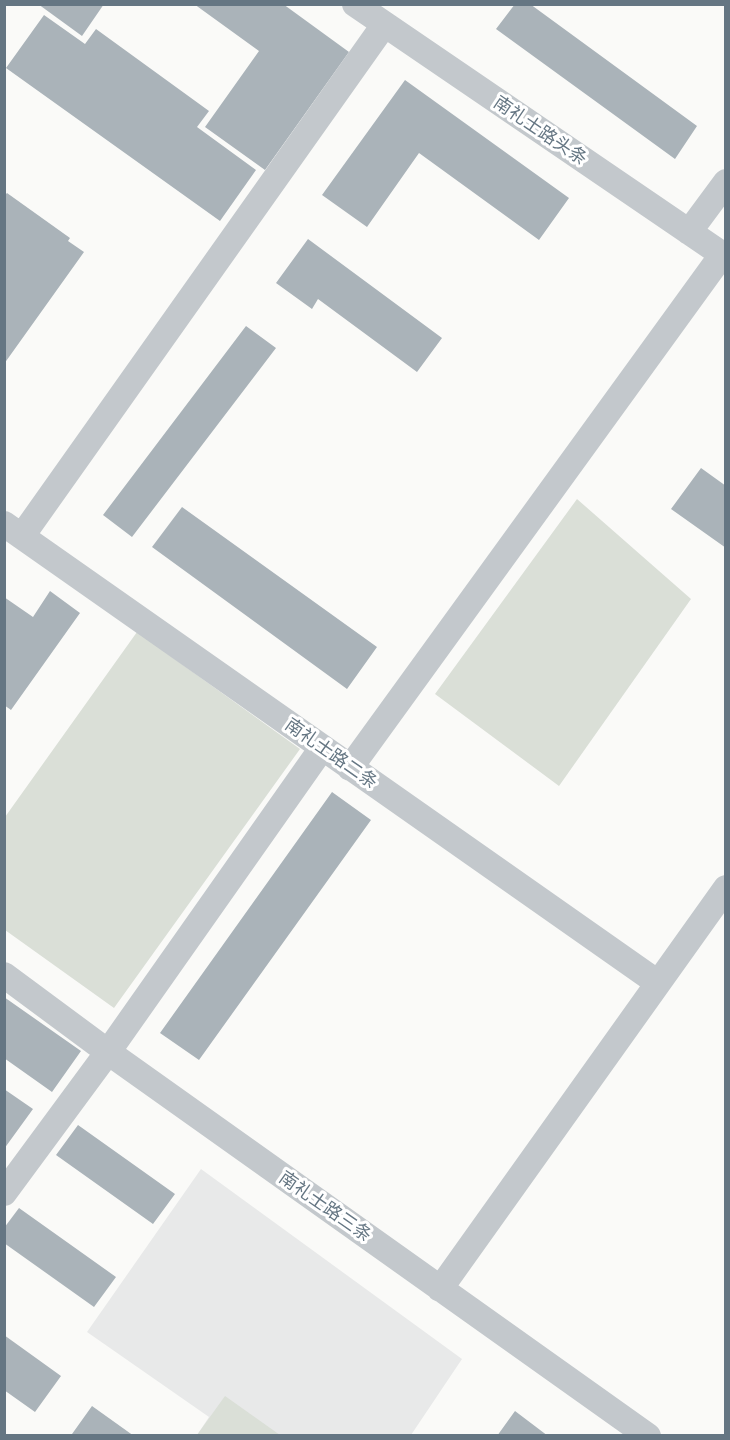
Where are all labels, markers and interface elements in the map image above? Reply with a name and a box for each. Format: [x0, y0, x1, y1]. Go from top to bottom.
street label: 南礼士路头条 [489, 92, 591, 170]
street label: 南礼士路二条 [281, 714, 381, 794]
street label: 南礼士路三条 [275, 1167, 375, 1247]

